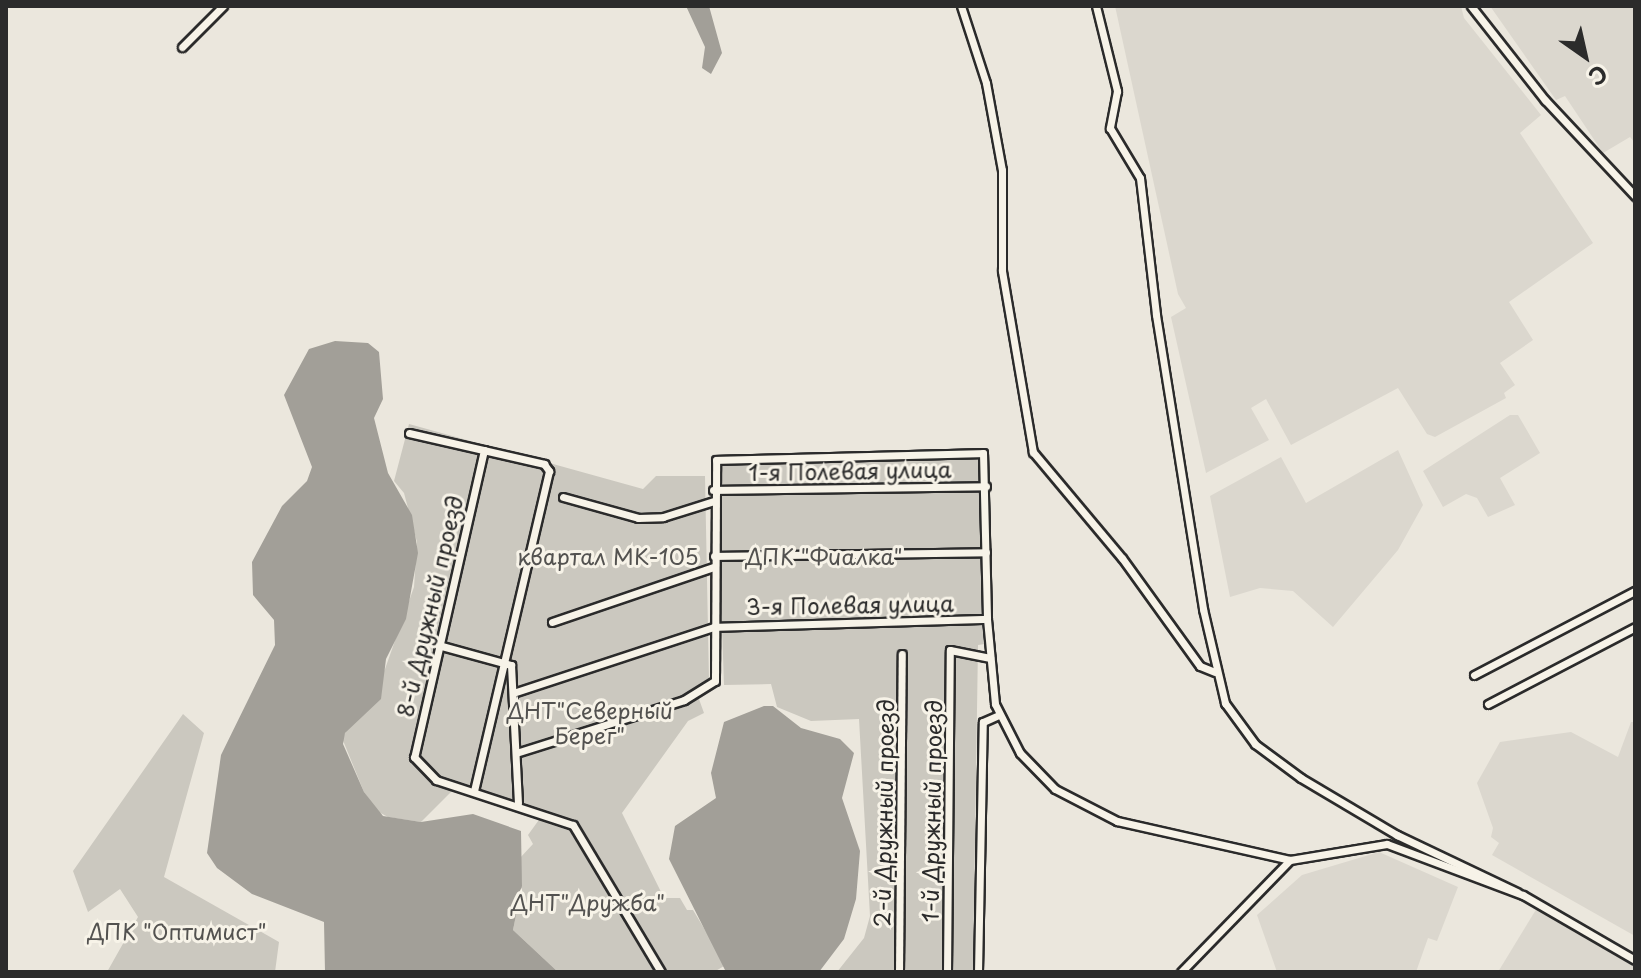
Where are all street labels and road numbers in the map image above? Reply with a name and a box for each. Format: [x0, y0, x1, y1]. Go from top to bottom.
street label: 1-я Полевая улица [748, 455, 952, 485]
street label: 8-й Дружный проезд [391, 492, 467, 720]
street label: 3-я Полевая улица [746, 589, 954, 619]
street label: 2-й Дружный проезд [868, 699, 898, 927]
street label: 1-й Дружный проезд [916, 699, 946, 923]

